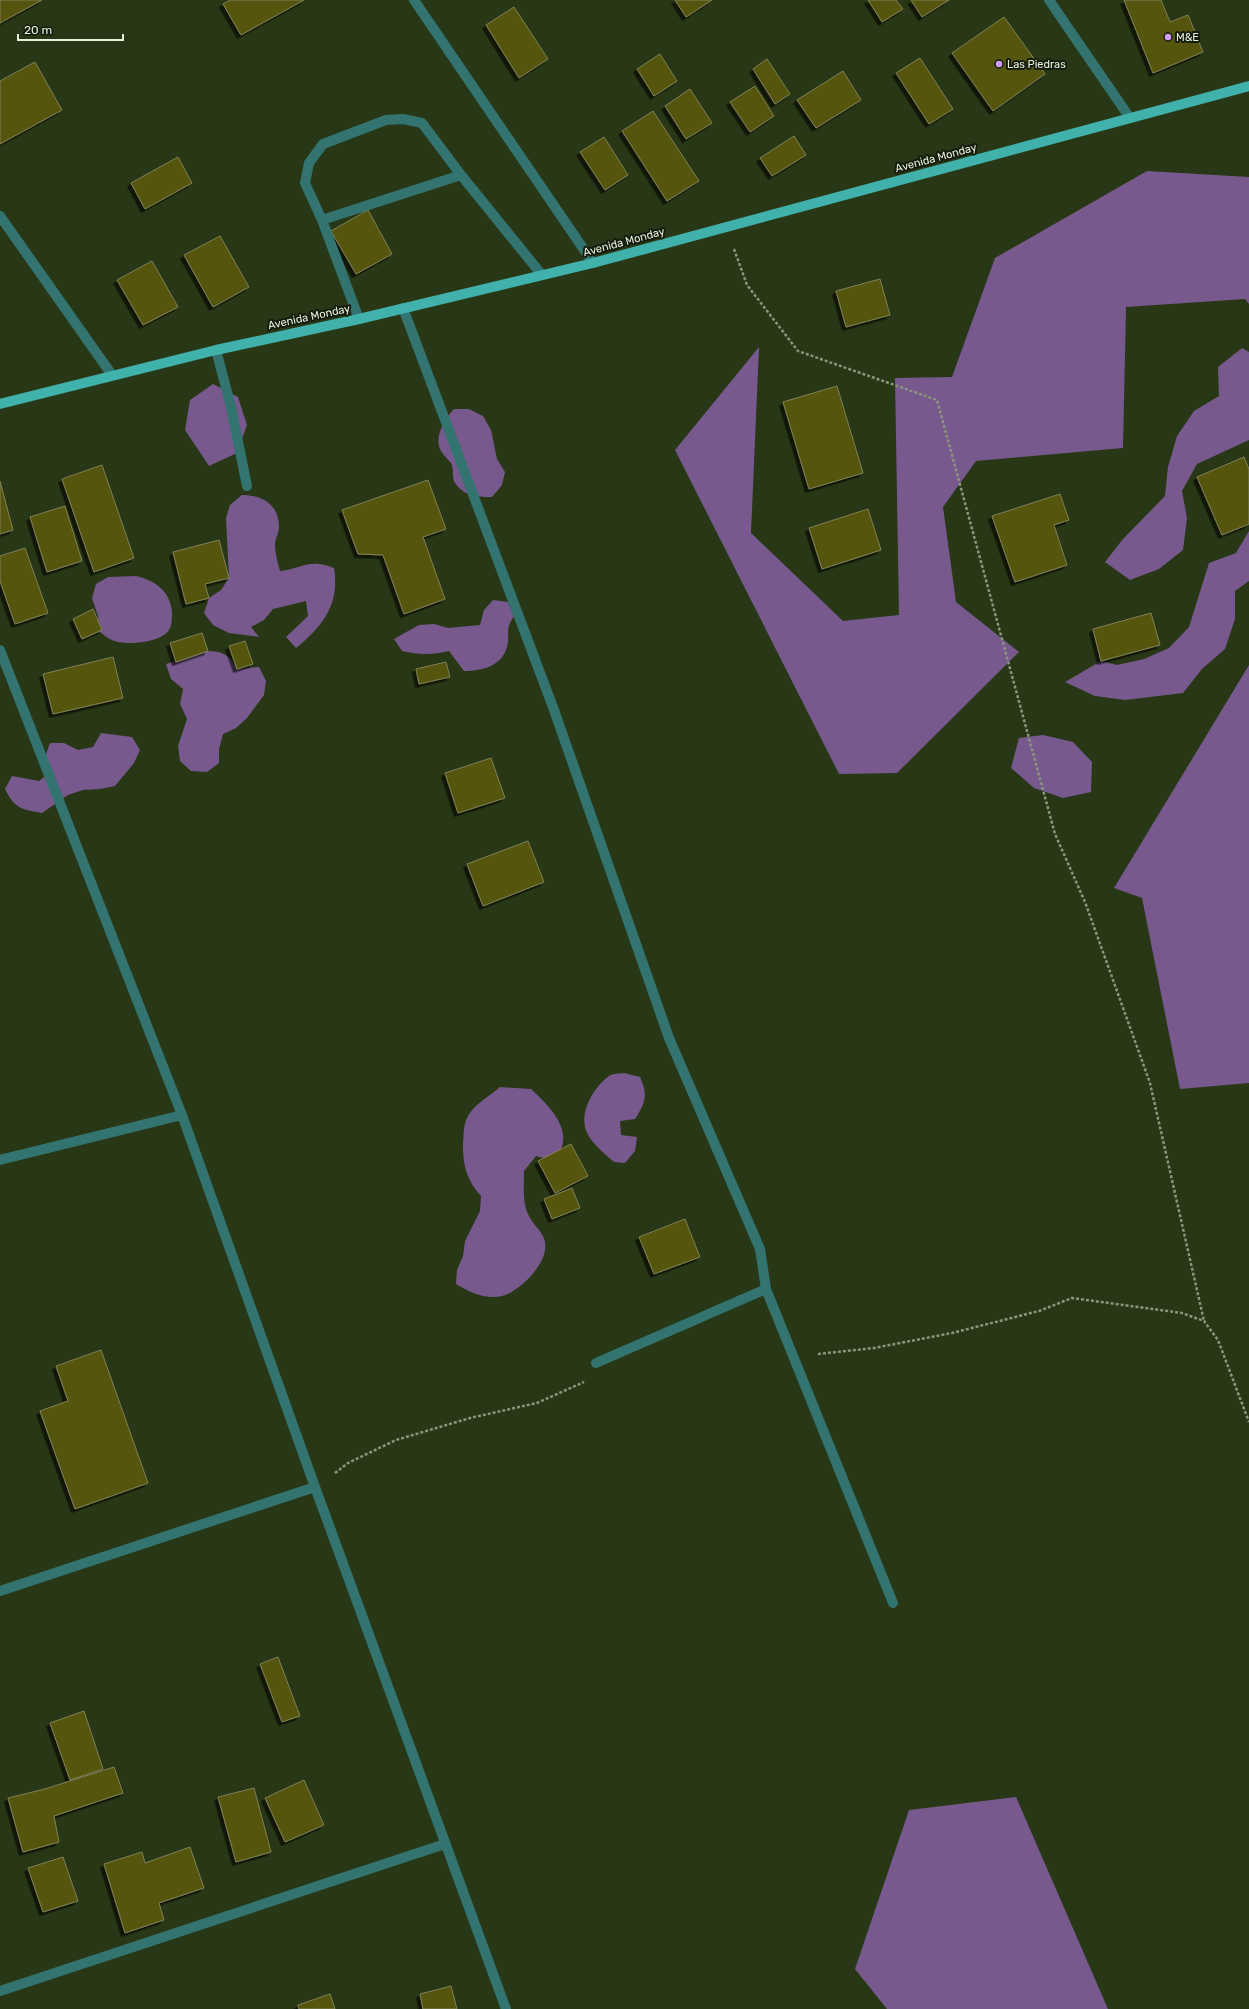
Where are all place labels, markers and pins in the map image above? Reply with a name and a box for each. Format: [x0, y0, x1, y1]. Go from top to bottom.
place label: M&E [1176, 31, 1199, 44]
marker: M&E [1163, 32, 1173, 42]
place label: Las Piedras [1007, 58, 1066, 71]
marker: Las Piedras [994, 59, 1004, 69]

